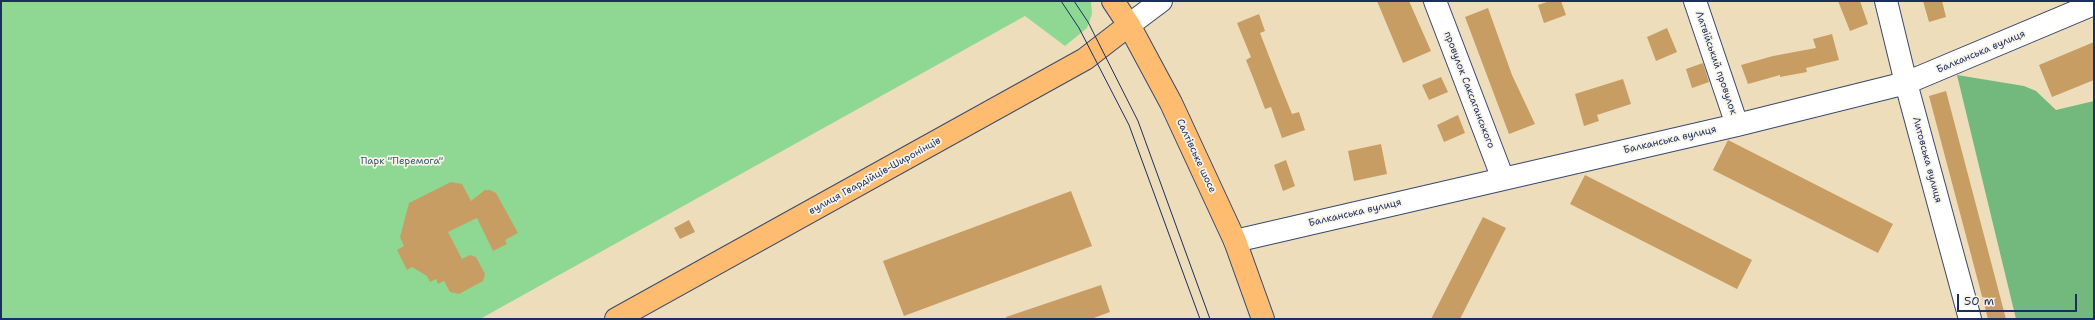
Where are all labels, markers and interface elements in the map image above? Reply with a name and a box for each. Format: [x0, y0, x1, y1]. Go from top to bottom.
street label: Латвійський провулок [1693, 10, 1739, 116]
street label: Балканська вулиця [1935, 28, 2027, 76]
street label: провулок Саксаганського [1441, 30, 1497, 150]
street label: Литовська вулиця [1910, 116, 1944, 204]
street label: Салтівське шосе [1174, 117, 1218, 195]
street label: Балканська вулиця [1622, 123, 1718, 157]
street label: вулиця Гвардійців-Широнінців [807, 135, 943, 217]
park label: Парк "Перемога" [361, 155, 443, 167]
street label: Балканська вулиця [1307, 196, 1403, 230]
scale bar [1959, 286, 2079, 312]
text: 50 m [1964, 293, 1994, 309]

